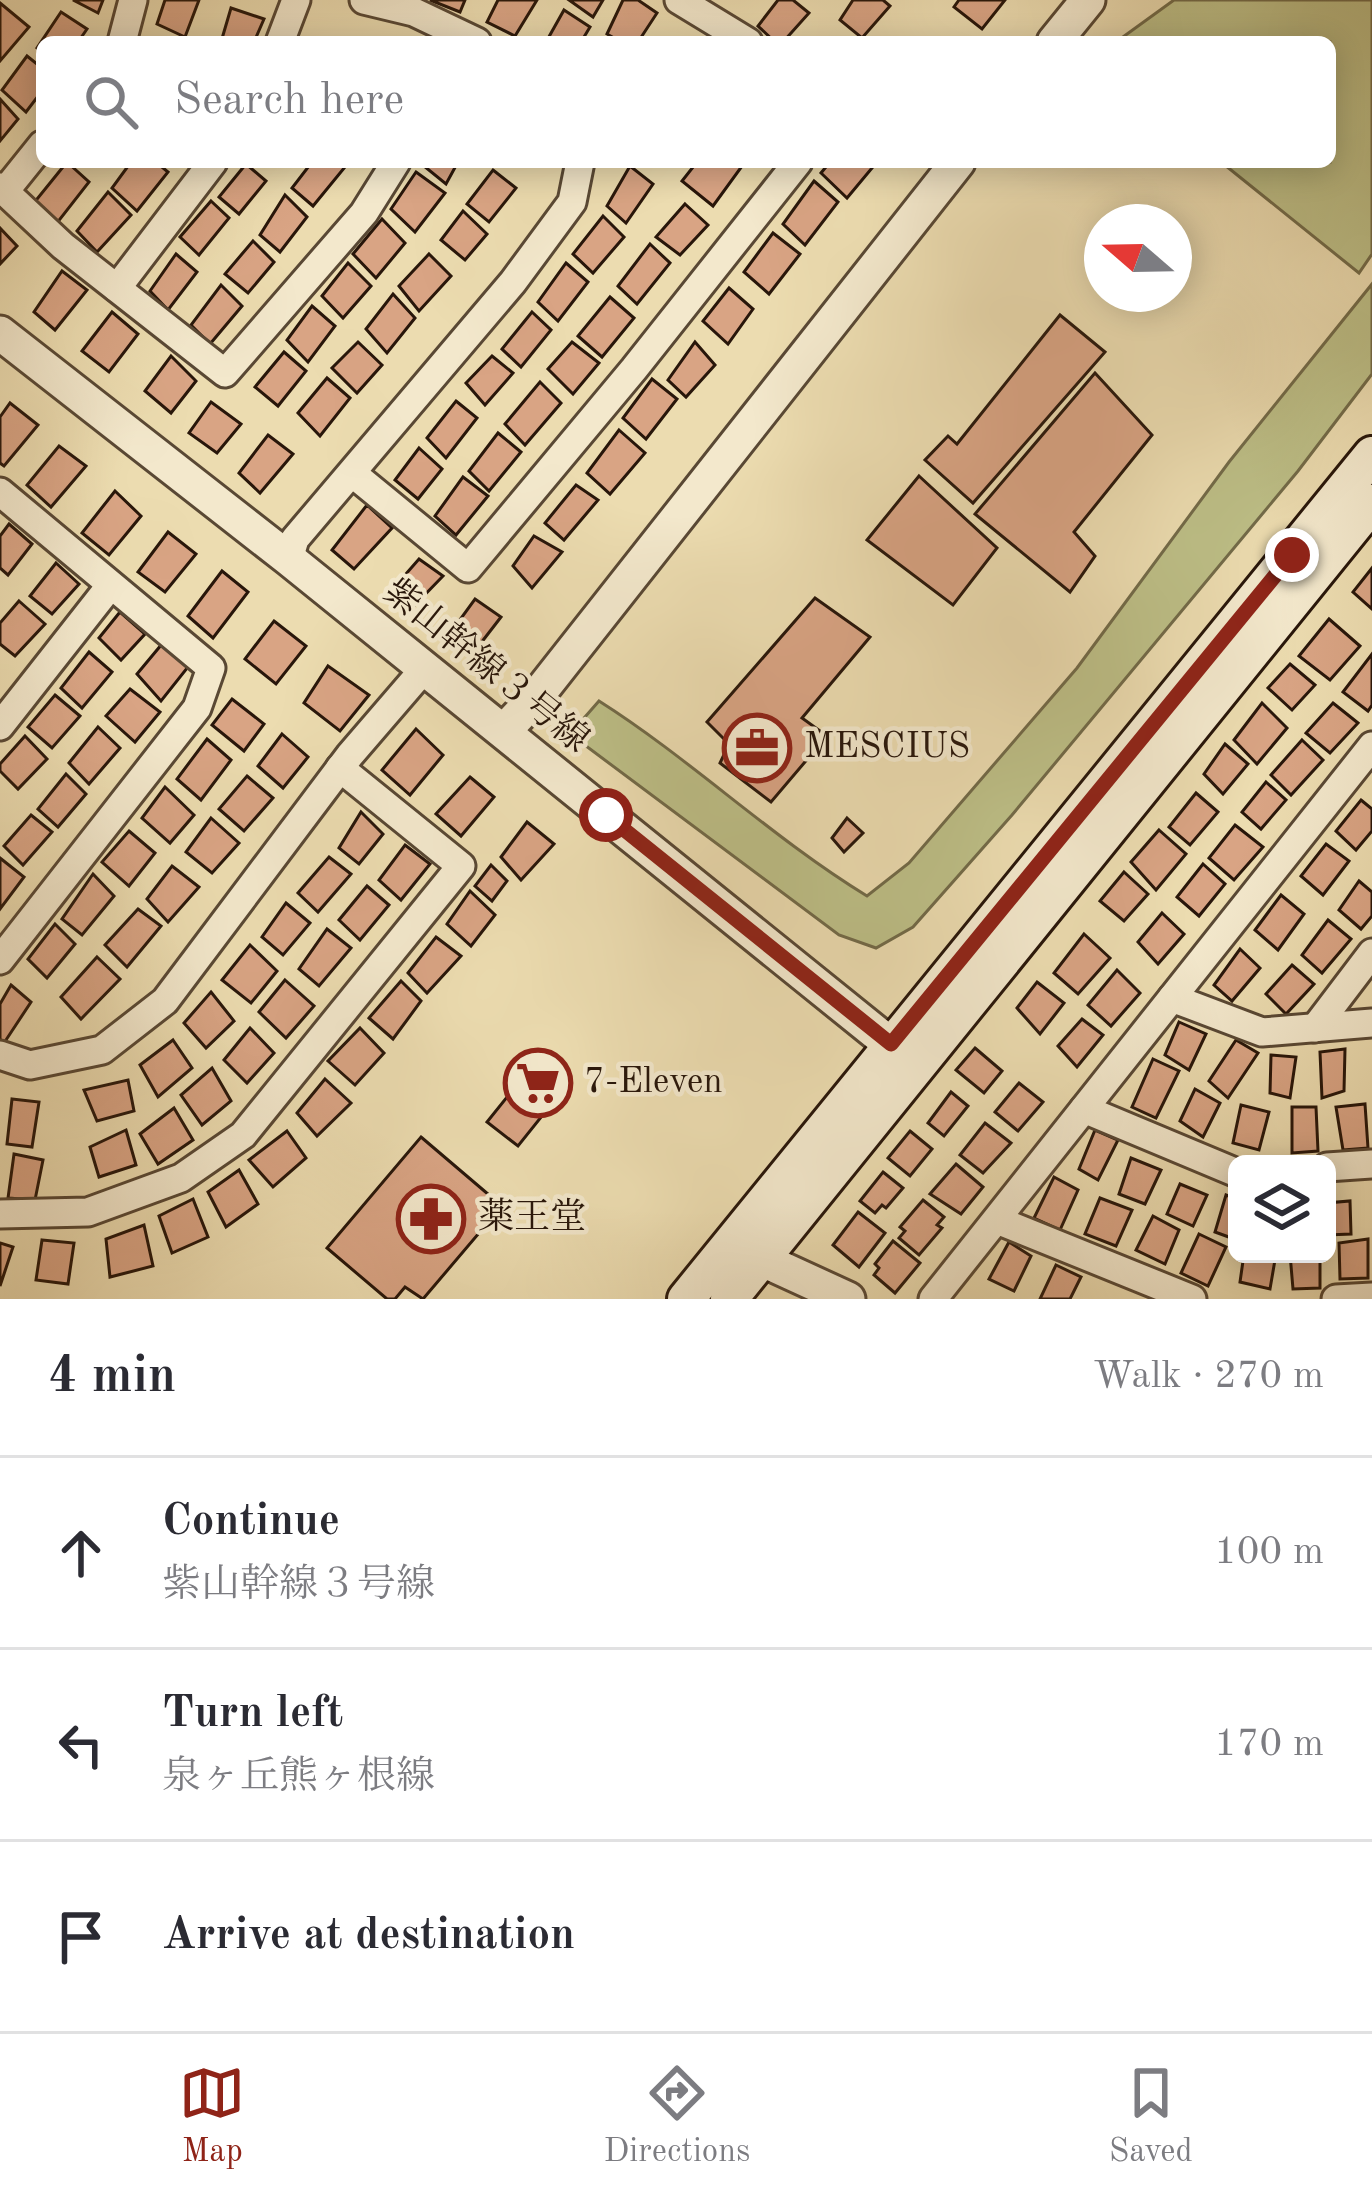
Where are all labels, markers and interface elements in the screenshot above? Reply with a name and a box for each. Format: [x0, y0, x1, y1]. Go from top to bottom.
search box [36, 36, 1336, 168]
icon: search [78, 69, 144, 135]
text: Search here [174, 79, 404, 124]
north arrow [1084, 204, 1192, 312]
route end [1265, 528, 1319, 582]
street label: 紫山幹線３号線 [376, 571, 597, 760]
office icon: MESCIUS [722, 713, 792, 783]
place label: MESCIUS [804, 730, 970, 766]
route start [579, 788, 633, 842]
supermarket icon: 7-Eleven [503, 1048, 573, 1118]
place label: 7-Eleven [584, 1065, 723, 1101]
map controls [1228, 1155, 1336, 1263]
button: layers [1228, 1155, 1336, 1263]
pharmacy icon: 薬王堂 [396, 1184, 466, 1254]
place label: 薬王堂 [478, 1197, 586, 1237]
text: 4 min [48, 1352, 176, 1403]
text: Walk · 270 m [1093, 1357, 1324, 1396]
text: Continue [162, 1500, 340, 1545]
icon: ahead [48, 1520, 114, 1586]
text: 100 m [1214, 1533, 1324, 1572]
text: 紫山幹線３号線 [162, 1566, 435, 1605]
text: Turn left [162, 1692, 343, 1737]
icon: left [48, 1712, 114, 1778]
text: 170 m [1214, 1725, 1324, 1764]
text: 泉ヶ丘熊ヶ根線 [162, 1758, 435, 1797]
icon: arrive [48, 1904, 114, 1970]
text: Arrive at destination [162, 1914, 575, 1959]
tab: Map [179, 2060, 245, 2173]
tab: Directions [604, 2060, 750, 2173]
tab: Saved [1109, 2060, 1193, 2173]

